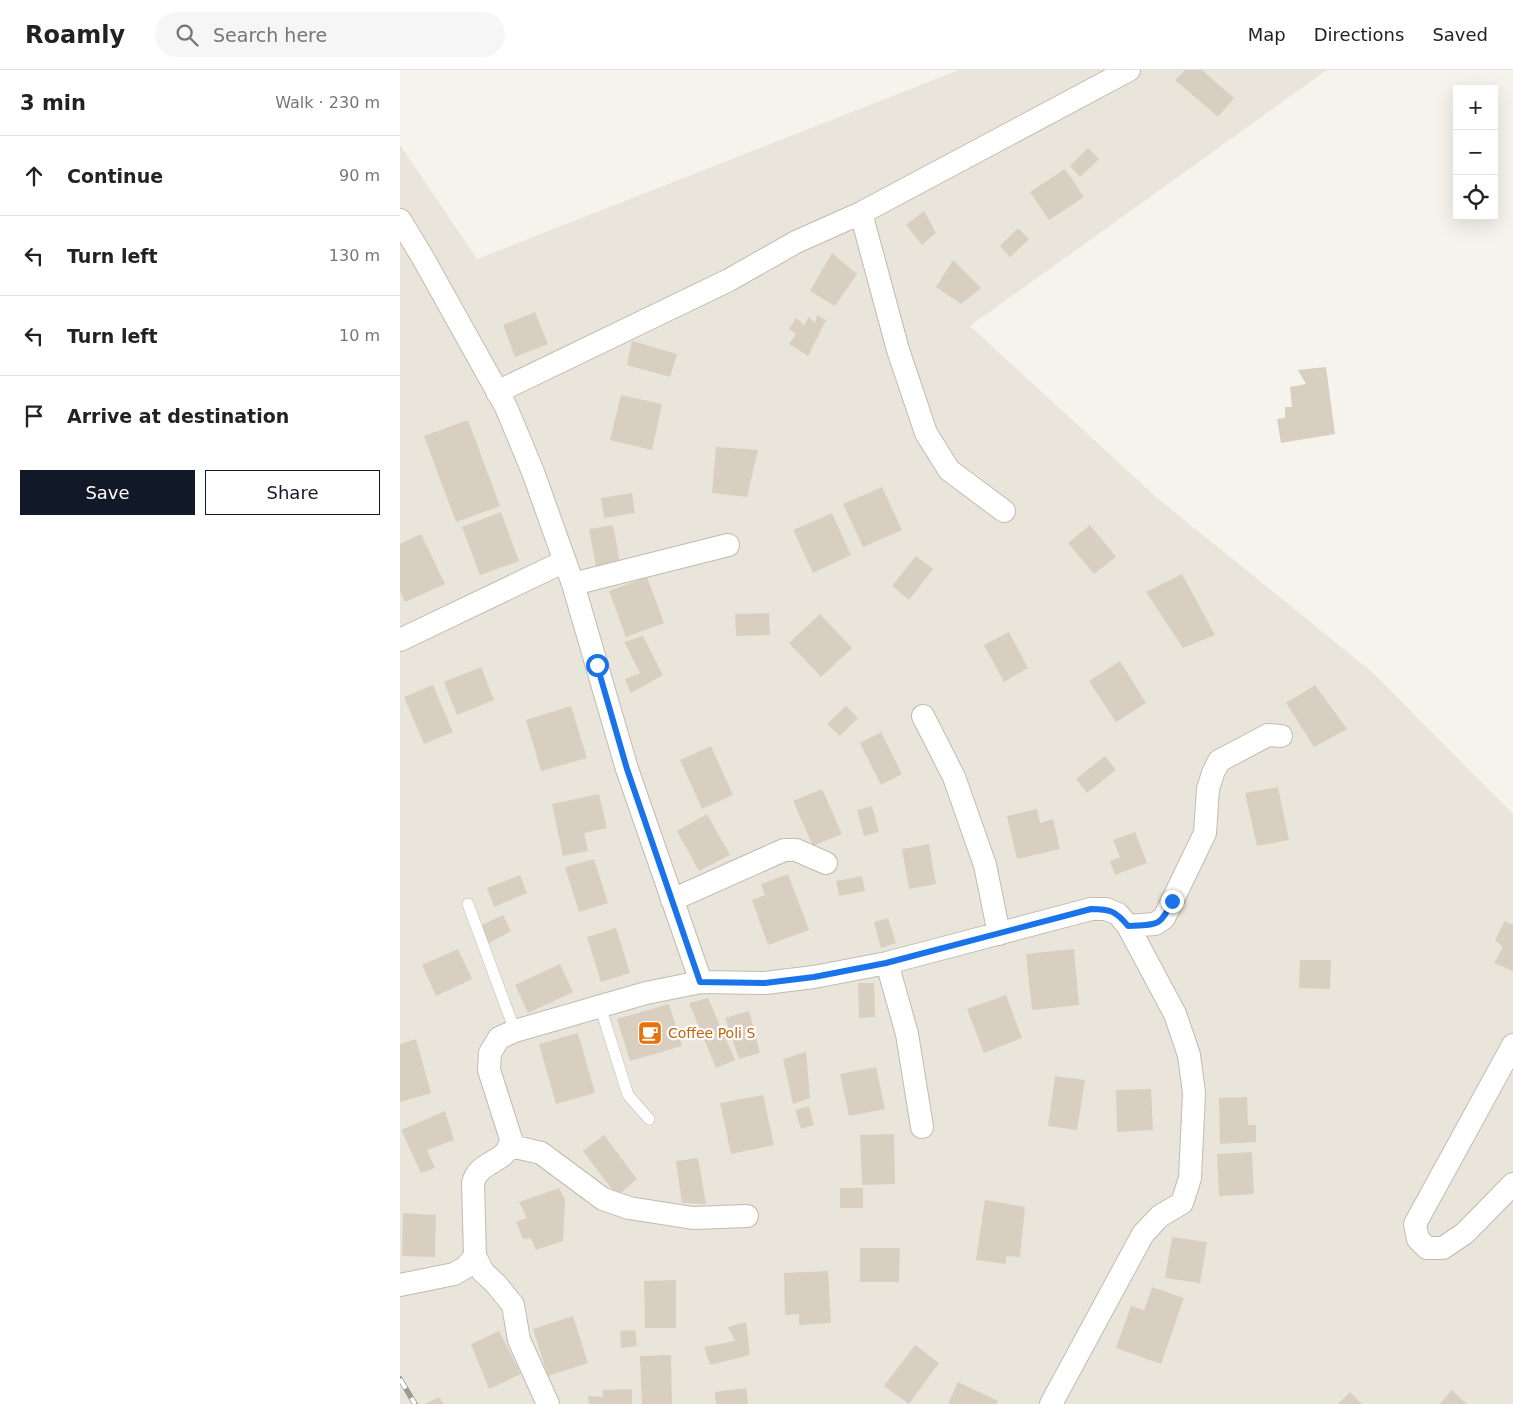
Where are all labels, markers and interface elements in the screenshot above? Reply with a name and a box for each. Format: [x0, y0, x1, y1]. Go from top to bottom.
search box [155, 12, 505, 57]
text: Roamly [25, 21, 125, 49]
icon: search [173, 21, 201, 49]
text: Search here [213, 24, 327, 46]
text: Map [1248, 24, 1286, 45]
text: Directions [1314, 24, 1404, 45]
text: Saved [1432, 24, 1488, 45]
map controls [1453, 85, 1498, 220]
button: + [1453, 85, 1498, 130]
text: 3 min [20, 91, 86, 115]
text: Walk · 230 m [275, 93, 380, 112]
button: − [1453, 130, 1498, 175]
icon: ahead [20, 162, 48, 190]
text: Continue [67, 165, 163, 187]
text: 90 m [339, 166, 380, 185]
button: locate [1453, 175, 1498, 220]
icon: left [20, 242, 48, 270]
text: Turn left [67, 245, 158, 267]
text: 130 m [329, 246, 380, 265]
icon: left [20, 322, 48, 350]
text: Turn left [67, 325, 158, 347]
text: 10 m [339, 326, 380, 345]
icon: arrive [20, 402, 48, 430]
text: Arrive at destination [67, 405, 289, 427]
button: Save [20, 470, 195, 515]
button: Share [205, 470, 380, 515]
route start [586, 654, 609, 677]
route end [1161, 890, 1184, 913]
cafe icon: Coffee Poli S [637, 1020, 663, 1046]
place label: Coffee Poli S [668, 1025, 755, 1041]

